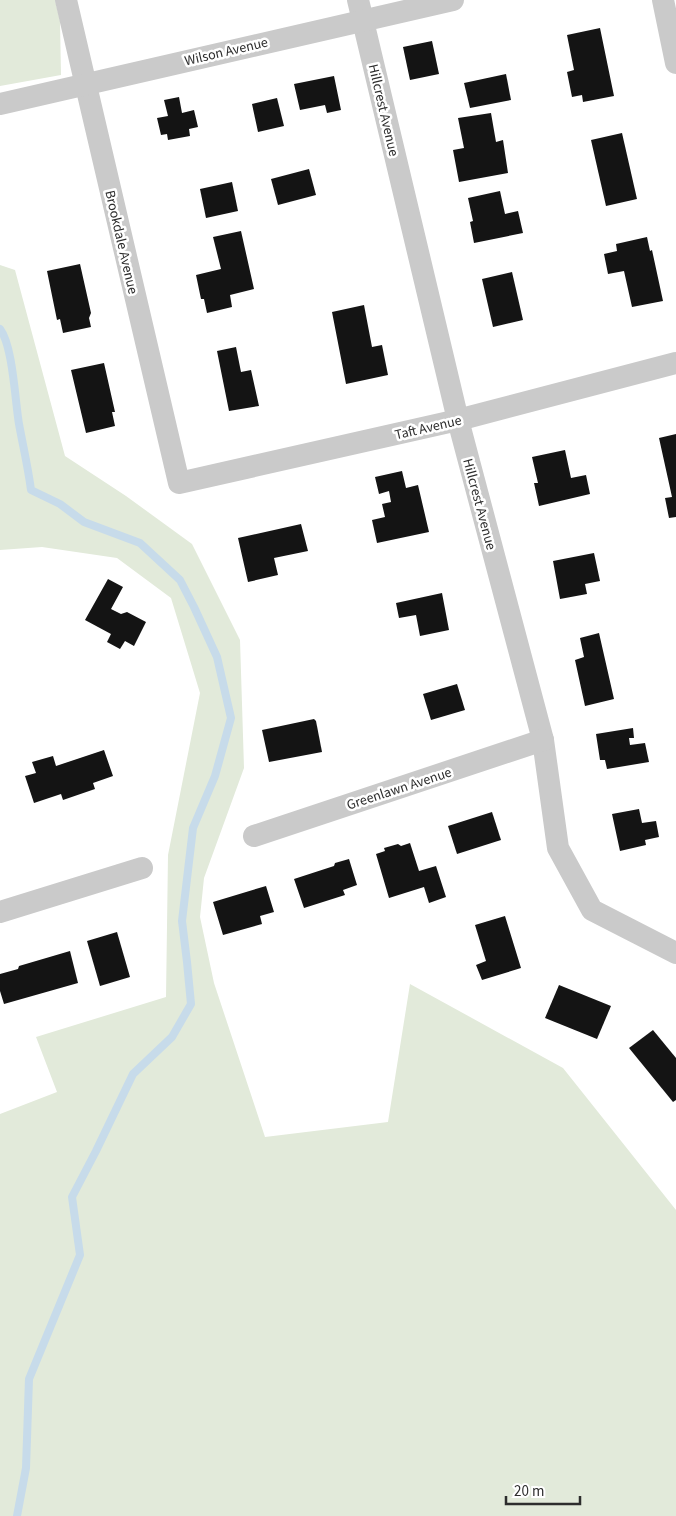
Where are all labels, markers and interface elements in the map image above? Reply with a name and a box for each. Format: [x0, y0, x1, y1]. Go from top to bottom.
street label: Wilson Avenue [183, 33, 270, 71]
street label: Hillcrest Avenue [363, 62, 403, 158]
street label: Brookdale Avenue [99, 188, 143, 296]
street label: Taft Avenue [393, 411, 464, 445]
street label: Hillcrest Avenue [457, 456, 501, 552]
street label: Greenlawn Avenue [344, 763, 454, 815]
scale bar [506, 1474, 580, 1506]
text: 20 m [514, 1481, 544, 1502]

